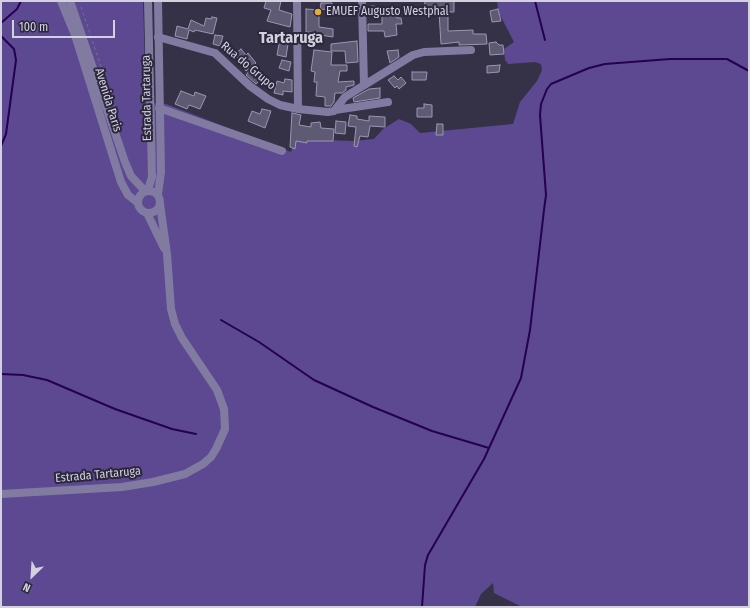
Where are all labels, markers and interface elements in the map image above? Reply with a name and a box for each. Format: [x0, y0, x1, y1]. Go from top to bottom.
place label: EMUEF Augusto Westphal [326, 5, 449, 19]
marker: EMUEF Augusto Westphal [313, 7, 323, 17]
scale bar [14, 12, 117, 38]
text: 100 m [19, 20, 48, 34]
district label: Tartaruga [259, 29, 323, 49]
street label: Rua do Grupo [218, 39, 278, 93]
street label: Estrada Tartaruga [139, 55, 155, 141]
street label: Avenida Paris [91, 66, 125, 134]
street label: Estrada Tartaruga [55, 464, 141, 486]
north arrow [12, 556, 52, 596]
text: N [21, 580, 32, 595]

